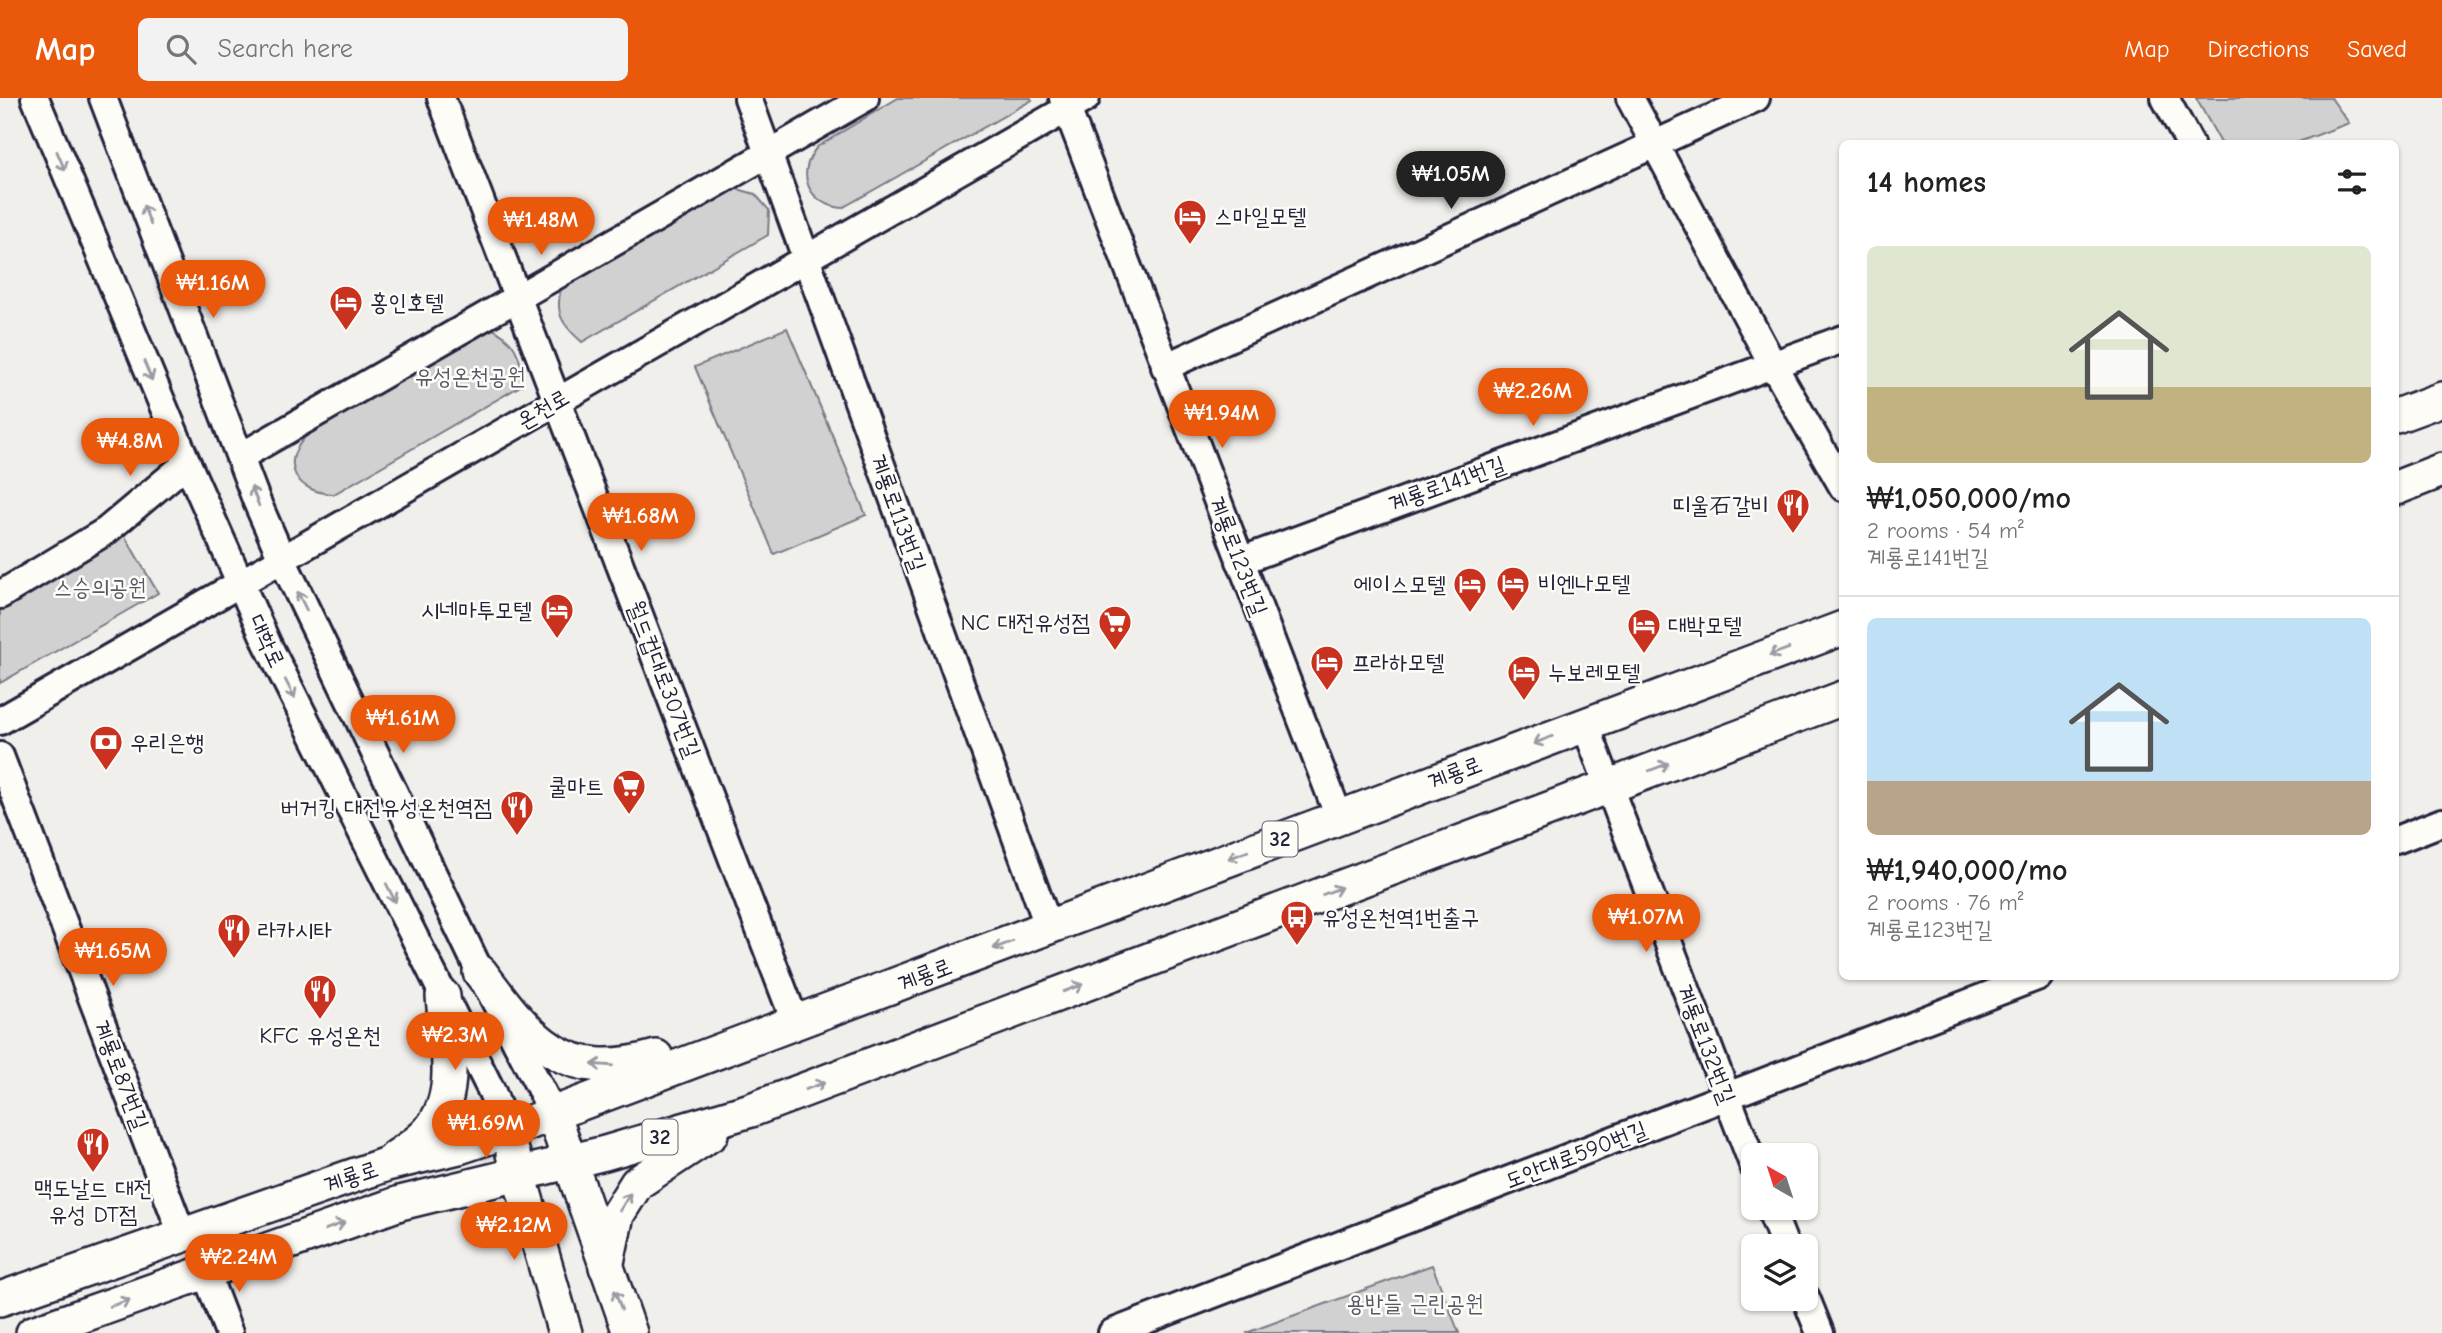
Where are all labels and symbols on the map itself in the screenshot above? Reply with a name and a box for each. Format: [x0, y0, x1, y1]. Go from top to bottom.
one-way arrow [55, 150, 68, 171]
pin: ₩1.05M [1394, 152, 1508, 211]
hotel icon: 스마일모텔 [1171, 197, 1209, 246]
pin: ₩1.48M [484, 198, 598, 257]
place label: 스마일모텔 [1214, 203, 1307, 230]
one-way arrow [140, 205, 153, 227]
pin: ₩1.16M [156, 260, 270, 320]
hotel icon: 홍인호텔 [327, 283, 365, 332]
place label: 홍인호텔 [370, 289, 444, 316]
one-way arrow [143, 360, 156, 381]
park label: 유성온천공원 [414, 363, 526, 390]
pin: ₩2.26M [1476, 368, 1590, 428]
street label: 온천로 [512, 383, 574, 435]
pin: ₩1.94M [1165, 390, 1279, 450]
pin: ₩4.8M [81, 418, 179, 478]
street label: 계룡로141번길 [1385, 450, 1509, 518]
street label: 계룡로113번길 [864, 451, 932, 575]
one-way arrow [248, 486, 261, 508]
restaurant icon: 띠울石갈비 [1774, 486, 1812, 535]
place label: 띠울石갈비 [1672, 492, 1769, 519]
street label: 계룡로123번길 [1203, 493, 1273, 619]
pin: ₩1.68M [584, 494, 698, 553]
hotel icon: 비엔나모텔 [1494, 564, 1532, 613]
hotel icon: 에이스모텔 [1451, 565, 1489, 614]
place label: 비엔나모텔 [1538, 570, 1631, 597]
place label: 에이스모텔 [1353, 571, 1446, 598]
park label: 스승의공원 [54, 574, 146, 601]
one-way arrow [295, 591, 308, 612]
hotel icon: 시네마투모텔 [538, 591, 576, 640]
place label: 시네마투모텔 [421, 597, 532, 624]
street label: 월드컵대로307번길 [622, 597, 706, 761]
supermarket icon: NC 대전유성점 [1096, 603, 1134, 652]
hotel icon: 대박모텔 [1625, 606, 1663, 655]
place label: NC 대전유성점 [961, 609, 1090, 636]
street label: 대학로 [243, 610, 291, 672]
place label: 대박모텔 [1668, 612, 1742, 639]
hotel icon: 프라하모텔 [1308, 643, 1346, 692]
one-way arrow [1768, 646, 1790, 659]
place label: 프라하모텔 [1352, 649, 1445, 676]
hotel icon: 누보레모텔 [1505, 653, 1543, 702]
place label: 누보레모텔 [1548, 659, 1641, 686]
one-way arrow [283, 678, 297, 699]
pin: ₩1.61M [346, 696, 460, 755]
bank icon: 우리은행 [87, 723, 125, 772]
place label: 우리은행 [130, 729, 204, 756]
one-way arrow [1532, 734, 1554, 747]
street label: 계룡로 [1424, 750, 1486, 796]
one-way arrow [1648, 760, 1670, 773]
supermarket icon: 쿨마트 [610, 767, 648, 816]
place label: 쿨마트 [548, 773, 604, 800]
restaurant icon: 버거킹 대전유성온천역점 [498, 788, 536, 837]
place label: 버거킹 대전유성온천역점 [281, 794, 492, 821]
road number: 32 [1262, 822, 1298, 856]
one-way arrow [1228, 850, 1250, 863]
one-way arrow [385, 882, 399, 903]
one-way arrow [1321, 884, 1342, 896]
pin: ₩1.07M [1589, 894, 1703, 954]
bus stop icon: 유성온천역1번출구 [1278, 898, 1316, 947]
place label: 유성온천역1번출구 [1322, 904, 1479, 931]
restaurant icon: 라카시타 [215, 911, 253, 960]
place label: 라카시타 [258, 917, 332, 944]
pin: ₩1.65M [56, 928, 170, 988]
one-way arrow [992, 940, 1014, 952]
street label: 계룡로 [894, 952, 956, 998]
restaurant icon: KFC 유성온천 [301, 972, 339, 1021]
one-way arrow [1062, 981, 1084, 994]
street label: 계룡로132번길 [1671, 981, 1741, 1107]
pin: ₩2.3M [406, 1012, 504, 1072]
street label: 계룡로87번길 [88, 1016, 154, 1134]
place label: KFC 유성온천 [259, 1022, 381, 1049]
one-way arrow [591, 1059, 614, 1072]
one-way arrow [803, 1079, 825, 1091]
pin: ₩1.69M [429, 1100, 543, 1160]
street label: 도안대로590번길 [1501, 1116, 1651, 1194]
road number: 32 [642, 1119, 678, 1154]
restaurant icon: 맥도날드 대전 유성 DT점 [74, 1125, 112, 1174]
north arrow [1741, 1143, 1818, 1220]
street label: 계룡로 [320, 1155, 382, 1199]
place label: 맥도날드 대전 유성 DT점 [34, 1175, 152, 1228]
one-way arrow [618, 1192, 632, 1212]
pin: ₩2.12M [457, 1202, 571, 1262]
one-way arrow [323, 1219, 345, 1232]
pin: ₩2.24M [182, 1234, 296, 1294]
one-way arrow [611, 1289, 623, 1311]
park label: 용반들 근린공원 [1346, 1290, 1484, 1317]
one-way arrow [109, 1295, 131, 1308]

